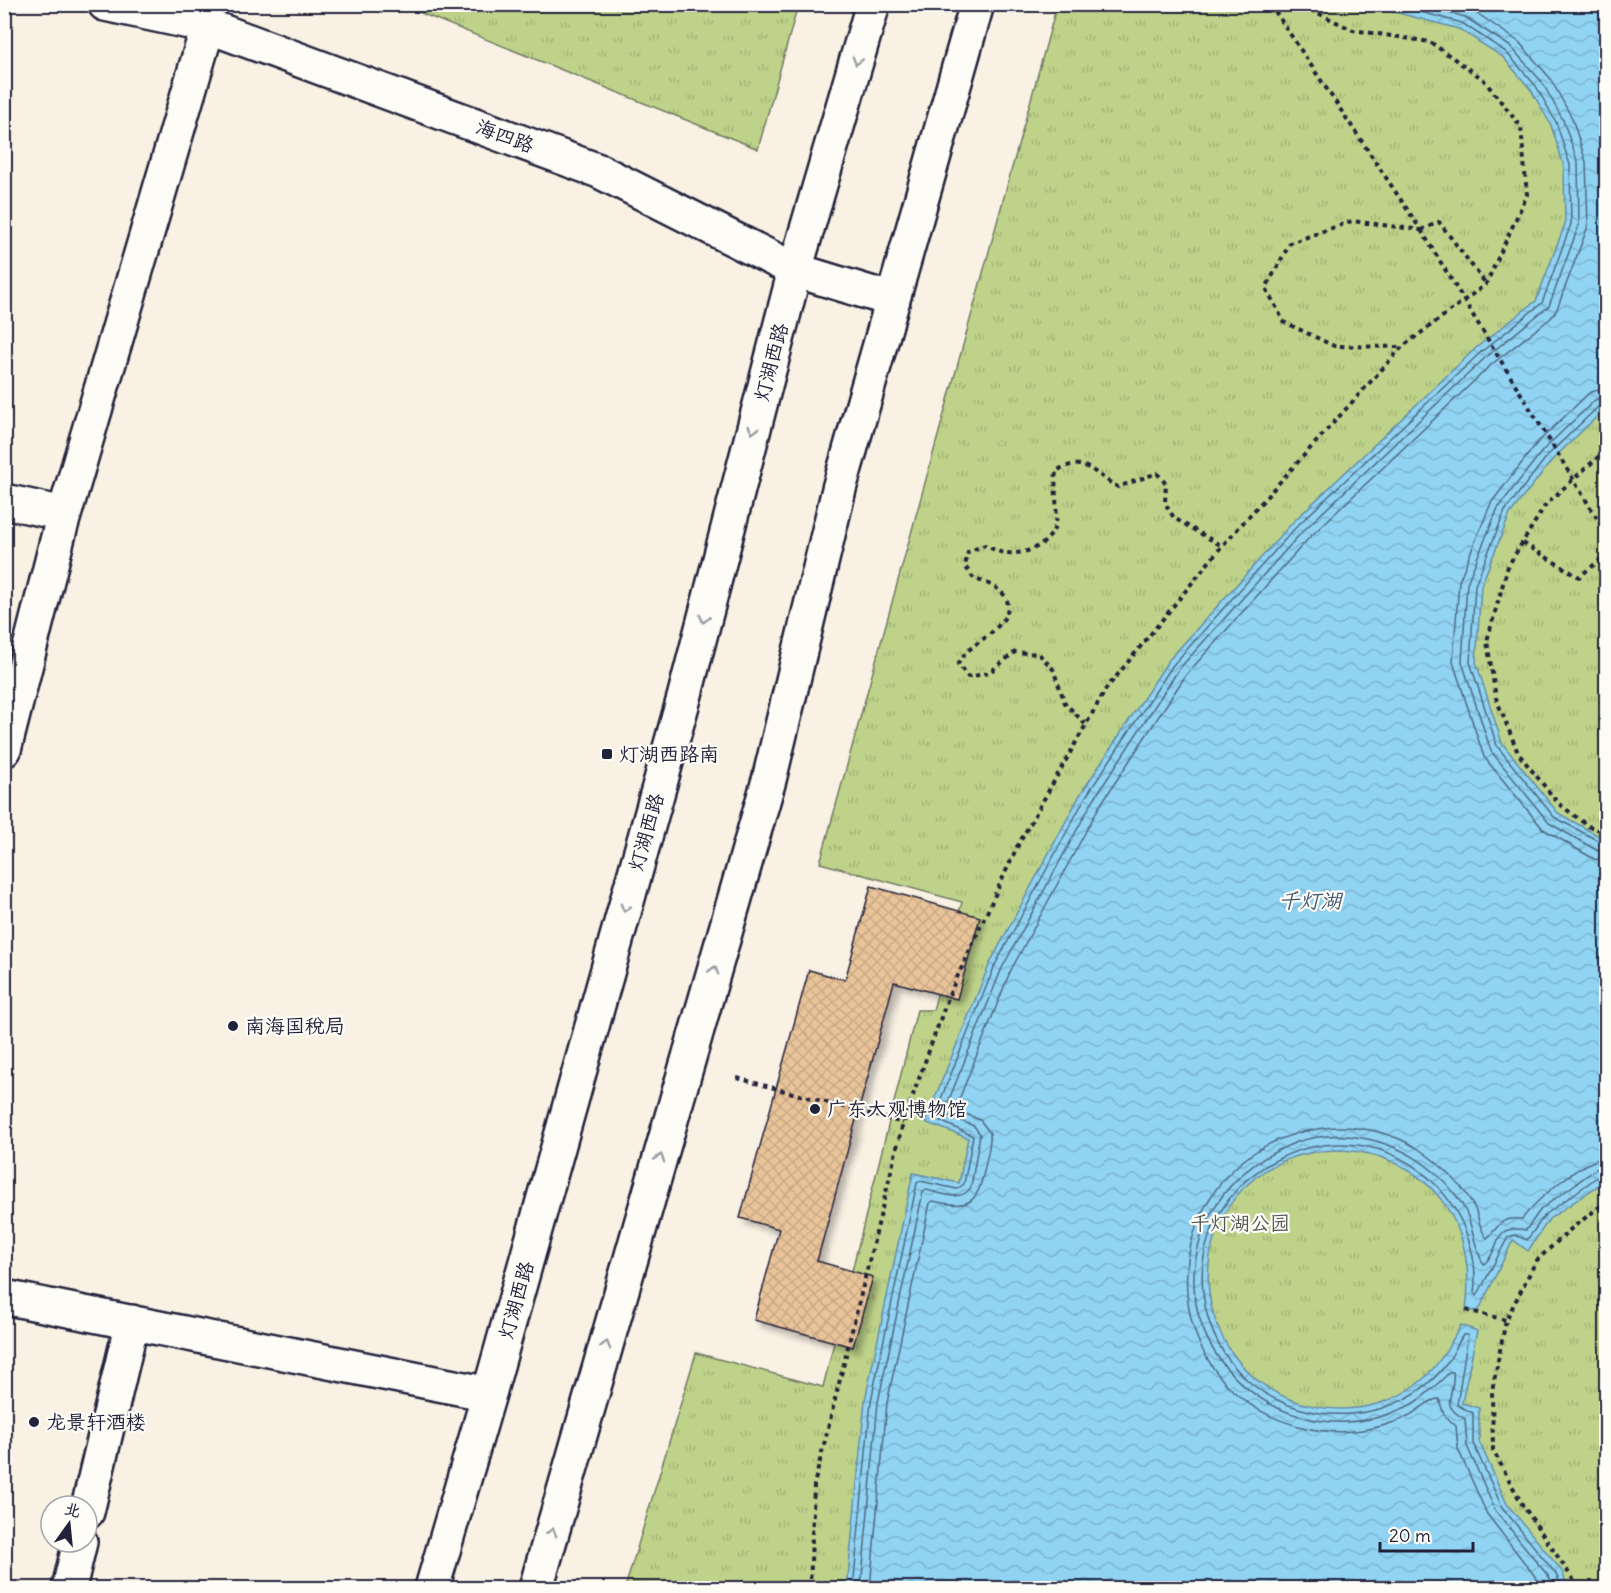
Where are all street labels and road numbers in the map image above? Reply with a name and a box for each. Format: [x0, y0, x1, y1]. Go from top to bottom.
street label: 海四路 [473, 114, 539, 158]
street label: 灯湖西路 [748, 319, 793, 404]
street label: 灯湖西路 [622, 789, 669, 874]
street label: 灯湖西路 [492, 1257, 539, 1342]

